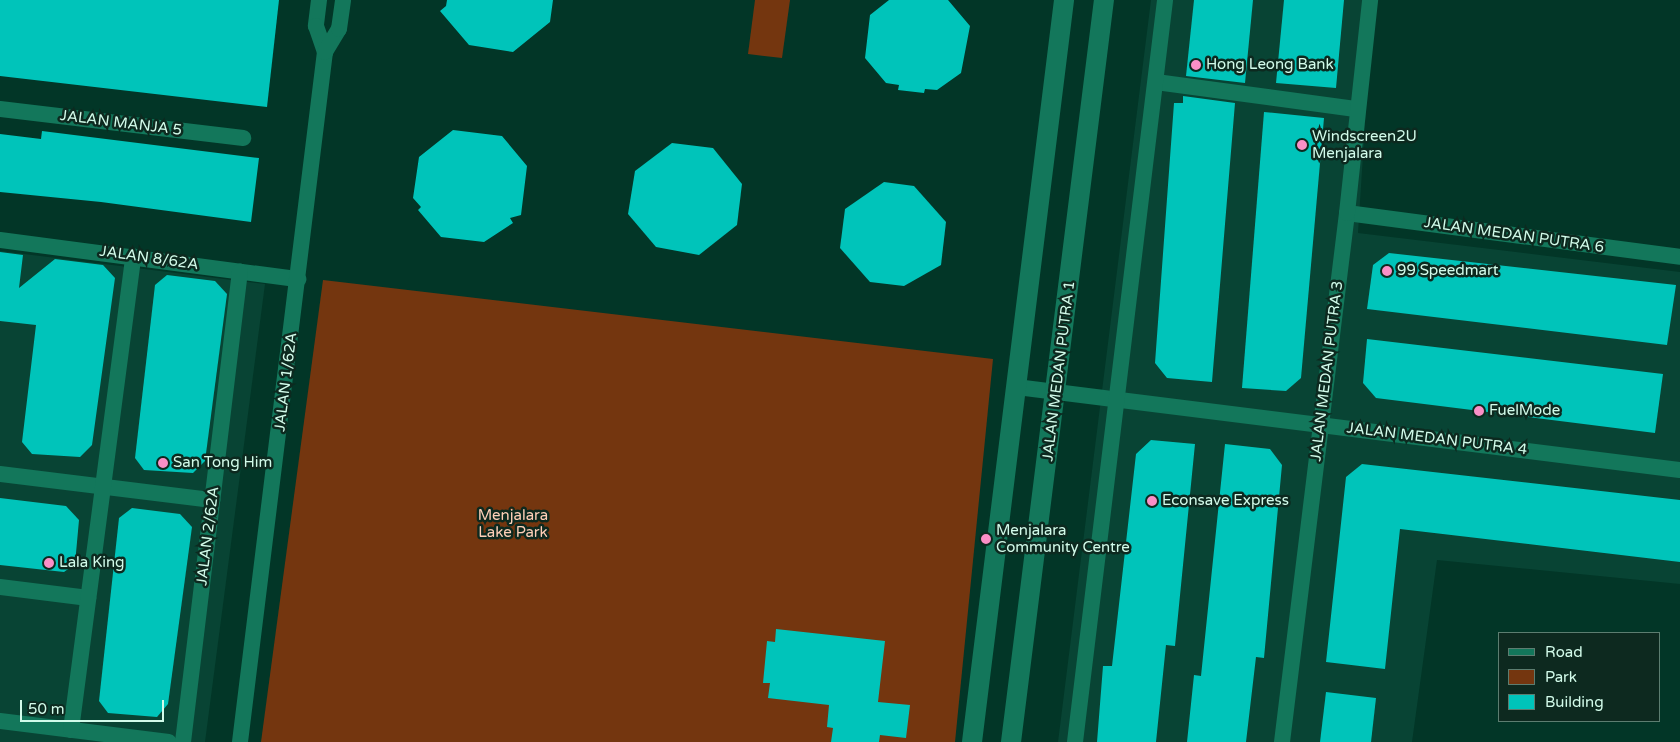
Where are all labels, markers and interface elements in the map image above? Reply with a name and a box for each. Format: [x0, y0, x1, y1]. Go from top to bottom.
place label: Hong Leong Bank [1206, 56, 1334, 74]
marker: Hong Leong Bank [1190, 59, 1202, 71]
street label: JALAN MANJA 5 [59, 107, 183, 139]
place label: Windscreen2U Menjalara [1312, 127, 1417, 162]
marker: Windscreen2U Menjalara [1296, 139, 1308, 151]
street label: JALAN MEDAN PUTRA 6 [1423, 213, 1605, 257]
street label: JALAN 8/62A [98, 242, 200, 274]
place label: 99 Speedmart [1397, 262, 1498, 280]
marker: 99 Speedmart [1381, 265, 1393, 277]
street label: JALAN MEDAN PUTRA 1 [1039, 280, 1079, 462]
street label: JALAN MEDAN PUTRA 3 [1307, 280, 1347, 462]
street label: JALAN 1/62A [271, 331, 301, 433]
place label: FuelMode [1489, 402, 1560, 420]
marker: FuelMode [1473, 405, 1485, 417]
street label: JALAN MEDAN PUTRA 4 [1346, 419, 1528, 459]
place label: San Tong Him [173, 454, 272, 472]
marker: San Tong Him [157, 457, 169, 469]
street label: JALAN 2/62A [193, 485, 223, 587]
place label: Econsave Express [1162, 492, 1289, 510]
marker: Econsave Express [1146, 495, 1158, 507]
park label: Menjalara Lake Park [478, 506, 548, 541]
place label: Menjalara Community Centre [996, 521, 1130, 556]
marker: Menjalara Community Centre [980, 533, 992, 545]
place label: Lala King [59, 554, 125, 572]
marker: Lala King [43, 557, 55, 569]
legend [1498, 632, 1660, 722]
text: Road [1545, 643, 1583, 661]
text: Park [1545, 668, 1577, 686]
scale bar [22, 690, 166, 722]
text: Building [1545, 693, 1604, 711]
text: 50 m [28, 700, 65, 718]

